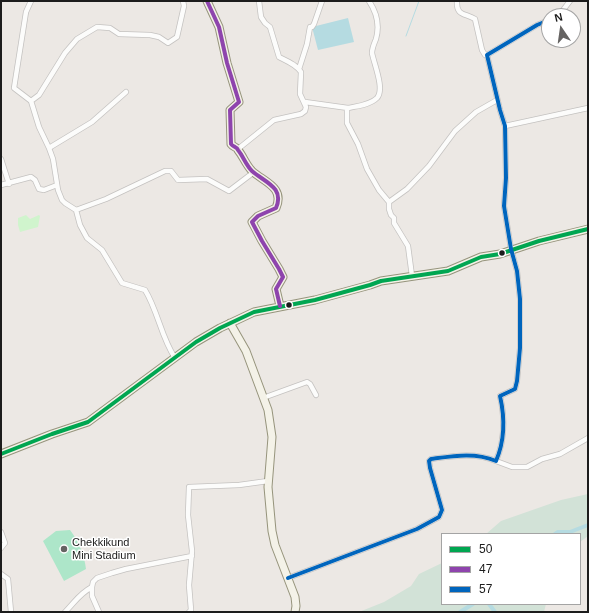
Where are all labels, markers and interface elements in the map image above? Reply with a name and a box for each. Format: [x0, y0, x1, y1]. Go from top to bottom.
north arrow [541, 8, 581, 48]
text: N [553, 11, 564, 24]
unlabelled marker [497, 248, 507, 258]
unlabelled marker [284, 300, 294, 310]
legend [441, 533, 581, 605]
place label: Chekkikund Mini Stadium [72, 536, 136, 562]
text: 50 [479, 542, 492, 556]
marker: Chekkikund Mini Stadium [59, 544, 69, 554]
text: 47 [479, 562, 492, 576]
text: 57 [479, 582, 492, 596]

